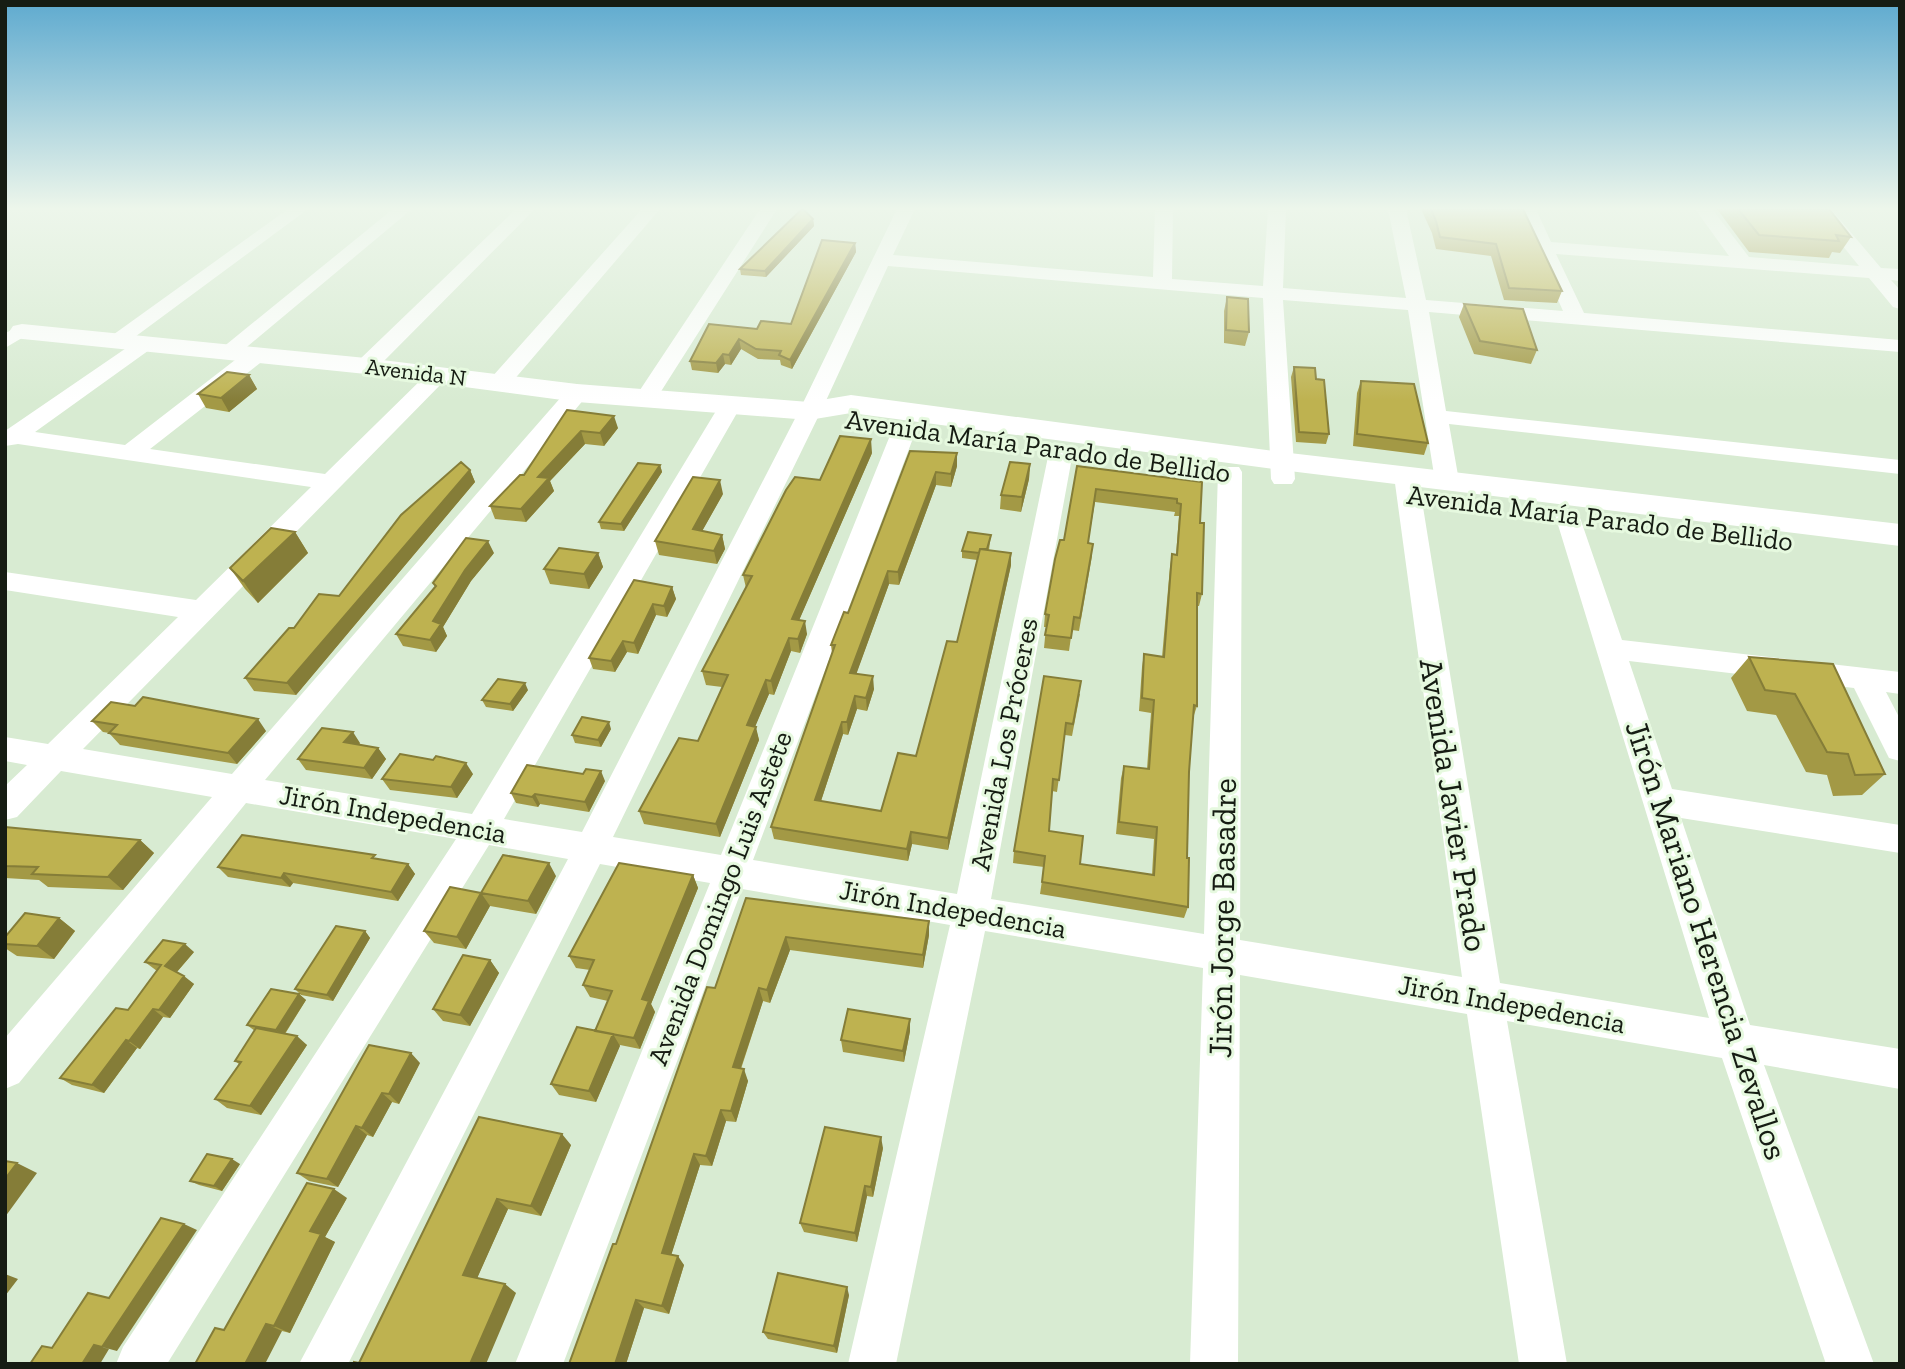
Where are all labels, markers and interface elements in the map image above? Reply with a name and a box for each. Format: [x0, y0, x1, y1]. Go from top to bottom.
street label: Avenida N [364, 352, 468, 392]
street label: Avenida María Parado de Bellido [843, 403, 1233, 489]
street label: Avenida María Parado de Bellido [1405, 478, 1795, 558]
street label: Avenida Los Próceres [963, 615, 1045, 873]
street label: Avenida Javier Prado [1412, 656, 1496, 954]
street label: Jirón Mariano Herencia Zevallos [1617, 715, 1797, 1165]
street label: Avenida Domingo Luis Astete [641, 726, 799, 1070]
street label: Jirón Indepedencia [277, 778, 509, 850]
street label: Jirón Jorge Basadre [1200, 778, 1244, 1058]
street label: Jirón Indepedencia [837, 873, 1069, 945]
street label: Jirón Indepedencia [1396, 968, 1628, 1040]

